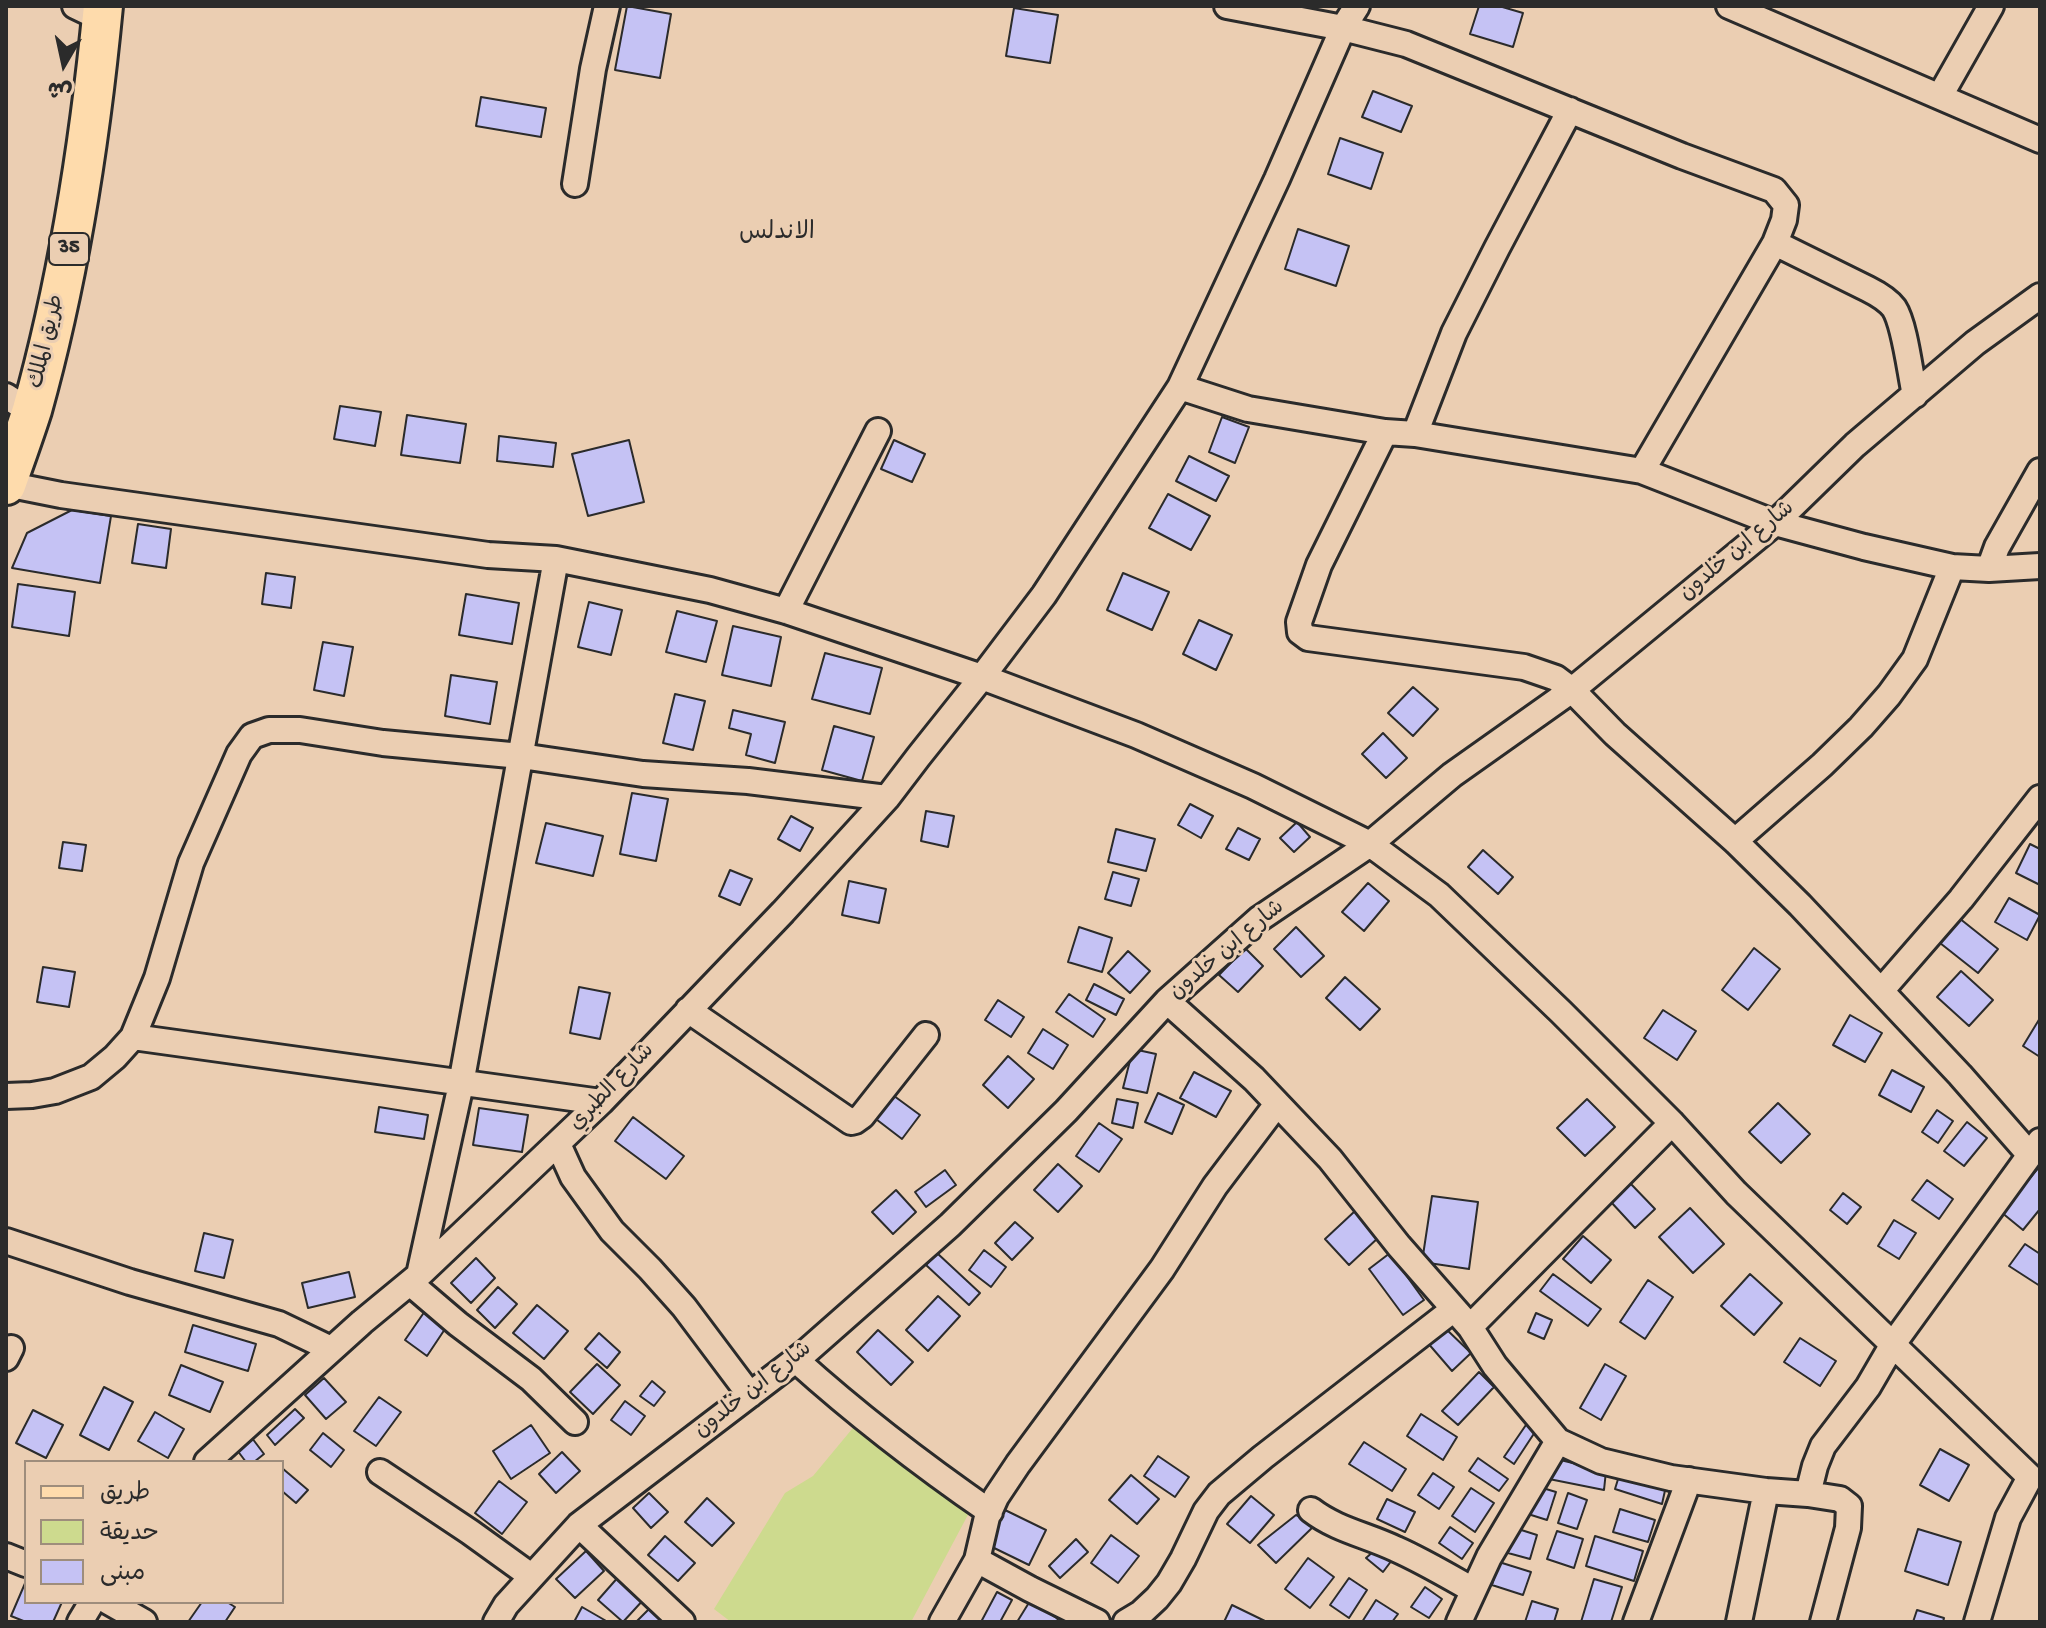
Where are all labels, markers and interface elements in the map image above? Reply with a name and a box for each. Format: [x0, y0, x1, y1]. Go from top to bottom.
north arrow [24, 24, 104, 104]
text: ش [46, 73, 74, 102]
district label: الاندلس [739, 220, 815, 248]
road number: 35 [49, 233, 89, 265]
street label: طريق الملك [24, 292, 72, 392]
street label: شارع ابن خلدون [1675, 496, 1801, 608]
street label: شارع ابن خلدون [1165, 895, 1291, 1007]
street label: شارع الطبري [565, 1039, 661, 1137]
street label: شارع ابن خلدون [690, 1337, 818, 1445]
legend [24, 1460, 284, 1604]
text: طريق [100, 1480, 150, 1509]
text: حديقة [100, 1520, 159, 1549]
text: مبنى [100, 1560, 145, 1589]

